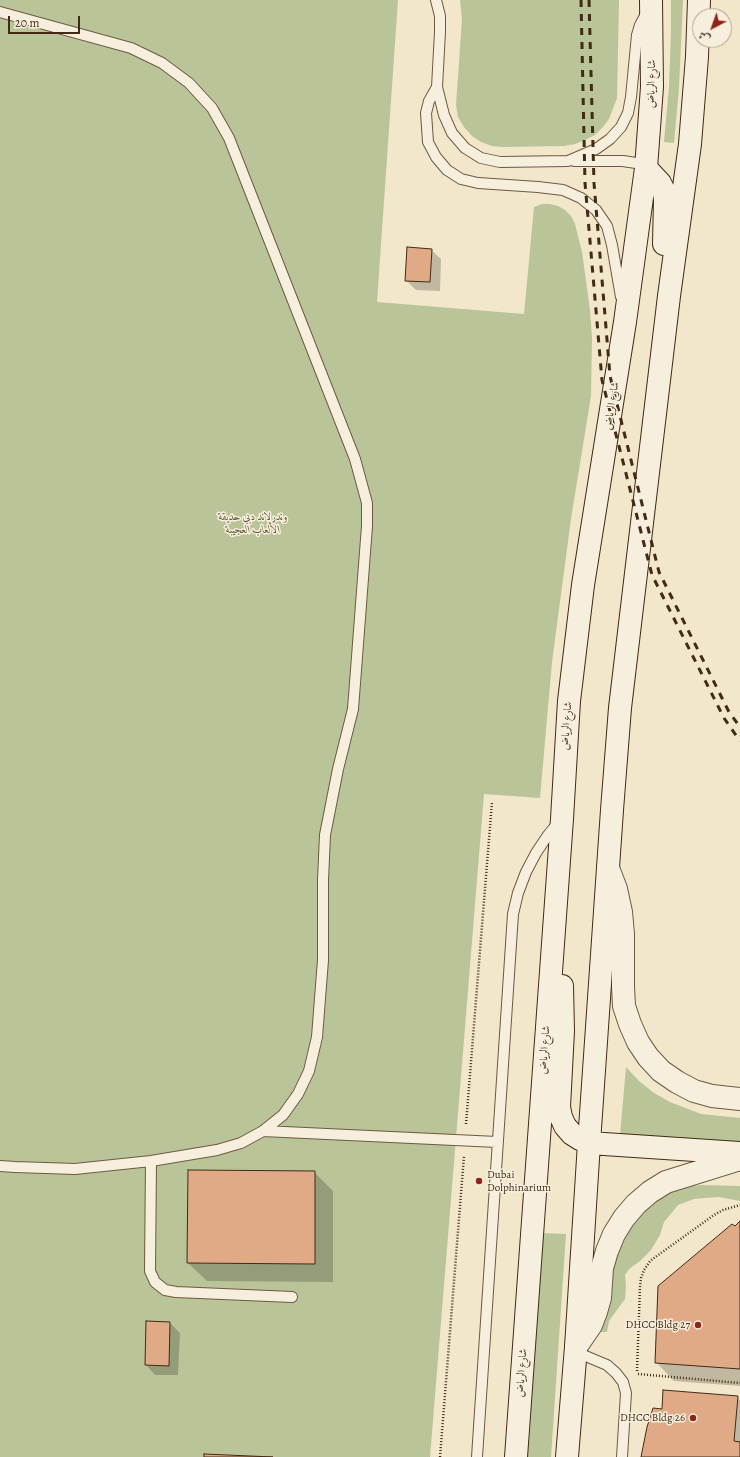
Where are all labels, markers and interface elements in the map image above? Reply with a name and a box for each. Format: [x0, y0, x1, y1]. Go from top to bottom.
scale bar [10, 8, 82, 34]
north arrow [692, 8, 732, 48]
text: 20 m [15, 15, 39, 31]
text: ش [695, 27, 714, 46]
street label: شارع الرياض [645, 60, 659, 108]
street label: شارع الرياض [602, 381, 622, 431]
park label: وندرلاند دبي حديقة الألعاب العجيبة [218, 510, 288, 536]
street label: شارع الرياض [559, 701, 575, 751]
street label: شارع الرياض [537, 1025, 553, 1075]
place label: Dubai Dolphinarium [487, 1168, 551, 1194]
marker: Dubai Dolphinarium [474, 1176, 484, 1186]
place label: DHCC Bldg 27 [625, 1318, 690, 1332]
marker: DHCC Bldg 27 [693, 1320, 703, 1330]
street label: شارع الرياض [514, 1348, 530, 1398]
place label: DHCC Bldg 26 [620, 1411, 685, 1425]
marker: DHCC Bldg 26 [688, 1413, 698, 1423]

